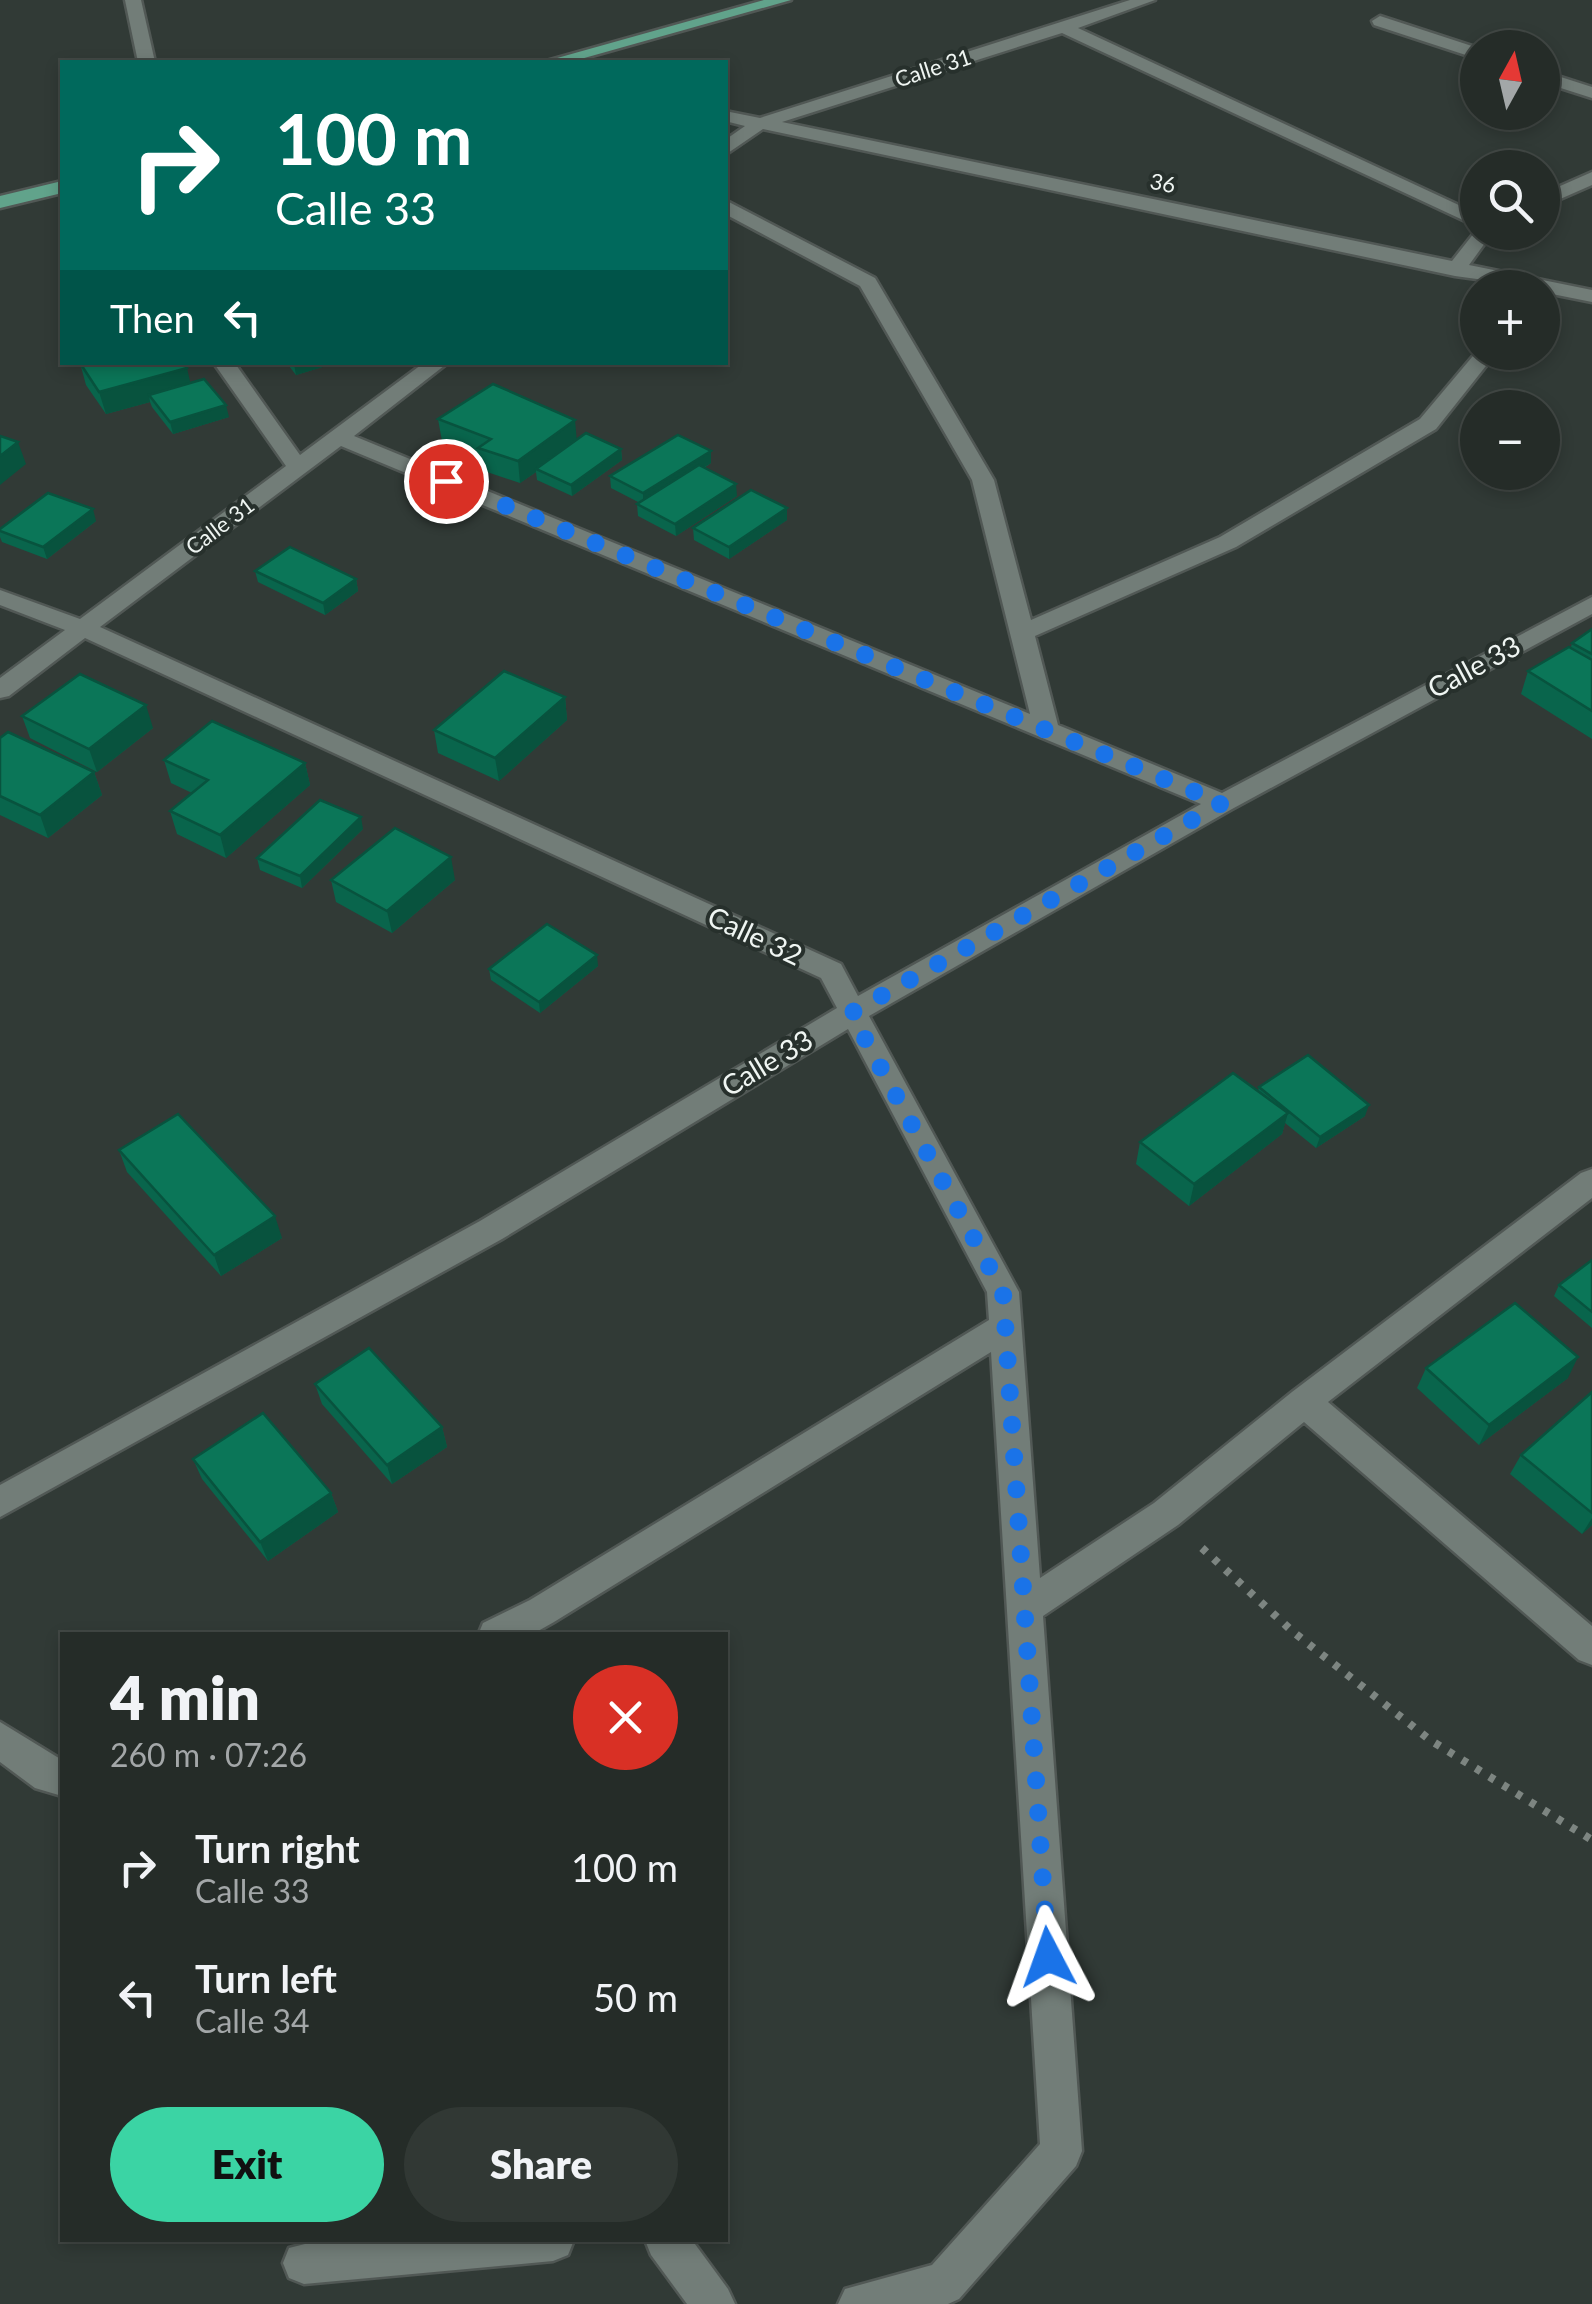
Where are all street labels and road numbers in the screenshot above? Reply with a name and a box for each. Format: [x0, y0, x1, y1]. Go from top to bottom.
street label: Calle 31 [891, 43, 974, 93]
street label: 36 [1148, 167, 1178, 198]
street label: Calle 31 [180, 491, 259, 560]
street label: Calle 33 [1421, 628, 1526, 705]
street label: Calle 32 [703, 898, 808, 972]
street label: Calle 33 [715, 1022, 818, 1103]

